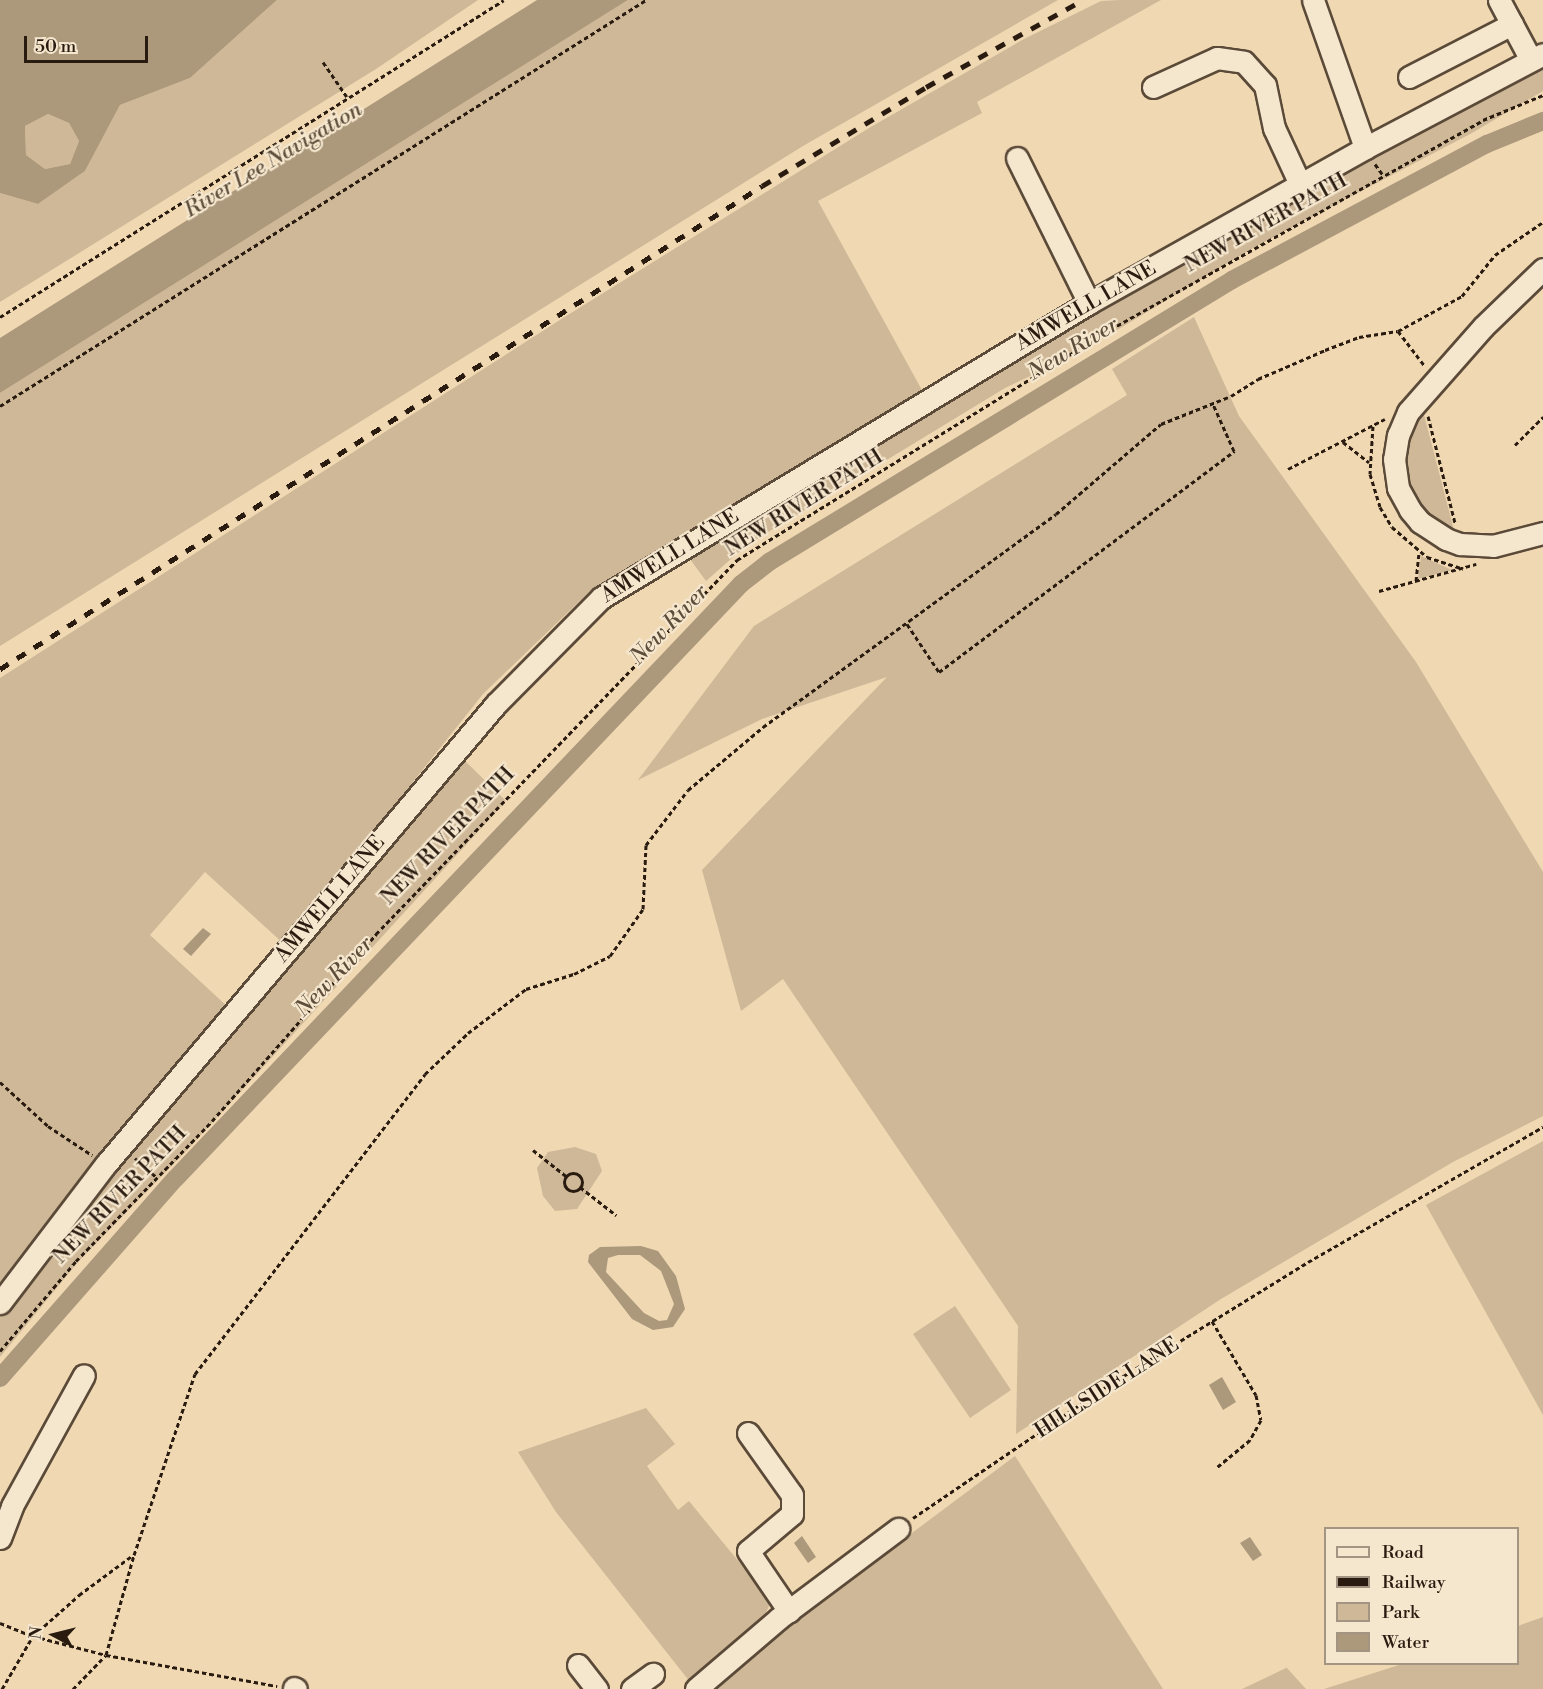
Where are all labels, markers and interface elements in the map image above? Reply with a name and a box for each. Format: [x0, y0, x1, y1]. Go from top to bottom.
scale bar [27, 24, 152, 62]
text: 50 m [35, 35, 76, 58]
water label: River Lee Navigation [179, 96, 367, 224]
street label: NEW RIVER PATH [1180, 168, 1352, 278]
street label: AMWELL LANE [1011, 256, 1161, 356]
water label: New River [1023, 312, 1123, 386]
street label: NEW RIVER PATH [720, 444, 888, 562]
street label: AMWELL LANE [596, 503, 744, 609]
water label: New River [624, 579, 714, 671]
street label: NEW RIVER PATH [376, 762, 520, 910]
street label: AMWELL LANE [270, 830, 390, 968]
water label: New River [289, 931, 379, 1023]
street label: NEW RIVER PATH [48, 1121, 192, 1269]
street label: HILLSIDE LANE [1030, 1332, 1184, 1444]
legend [1324, 1527, 1519, 1665]
text: Road [1382, 1541, 1424, 1564]
text: Railway [1382, 1571, 1445, 1594]
text: Park [1382, 1601, 1419, 1624]
north arrow [24, 1605, 84, 1665]
text: N [25, 1625, 47, 1640]
text: Water [1382, 1631, 1429, 1654]

